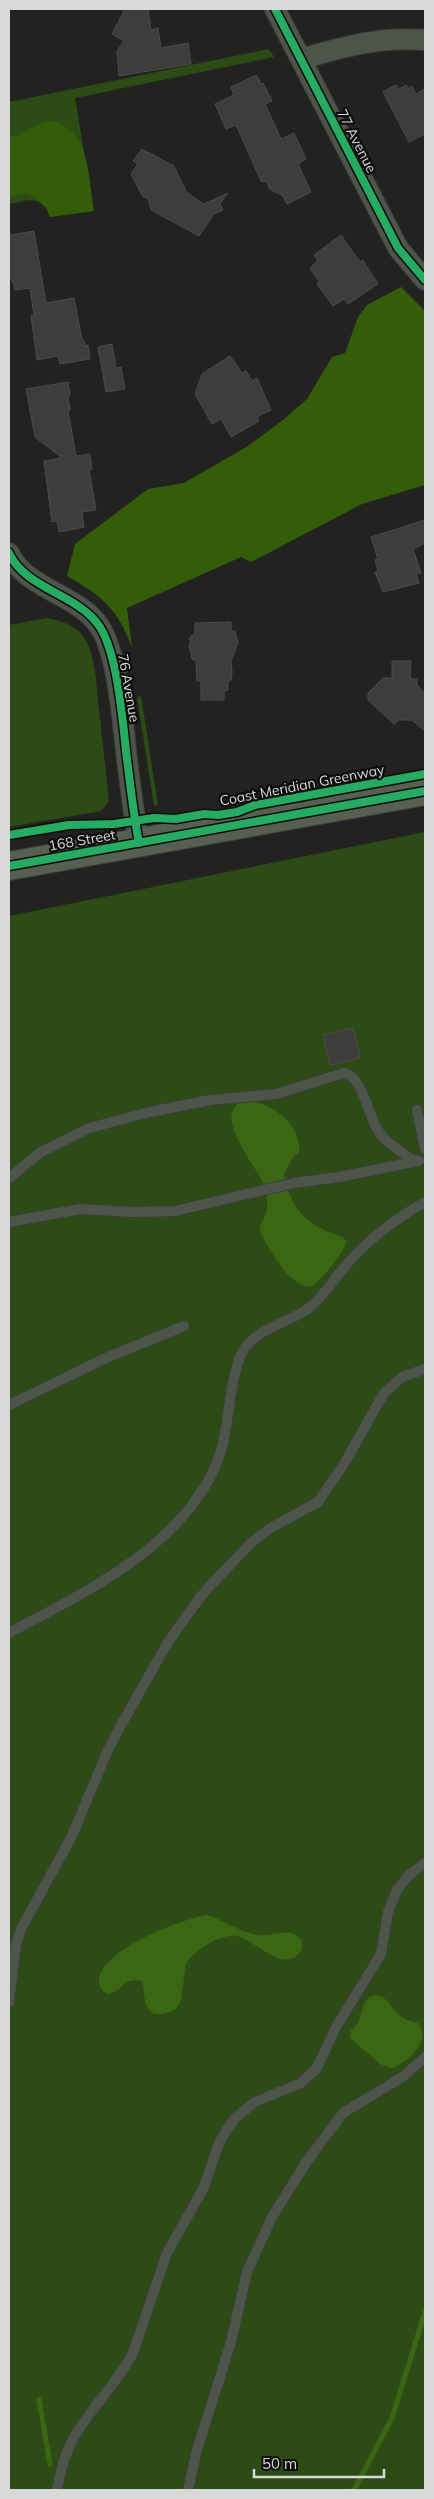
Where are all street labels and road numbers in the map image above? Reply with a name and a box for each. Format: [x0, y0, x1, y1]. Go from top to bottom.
street label: 77 Avenue [333, 106, 381, 176]
street label: 76 Avenue [114, 652, 144, 724]
street label: Coast Meridian Greenway [218, 760, 386, 810]
street label: 168 Street [47, 825, 117, 855]

